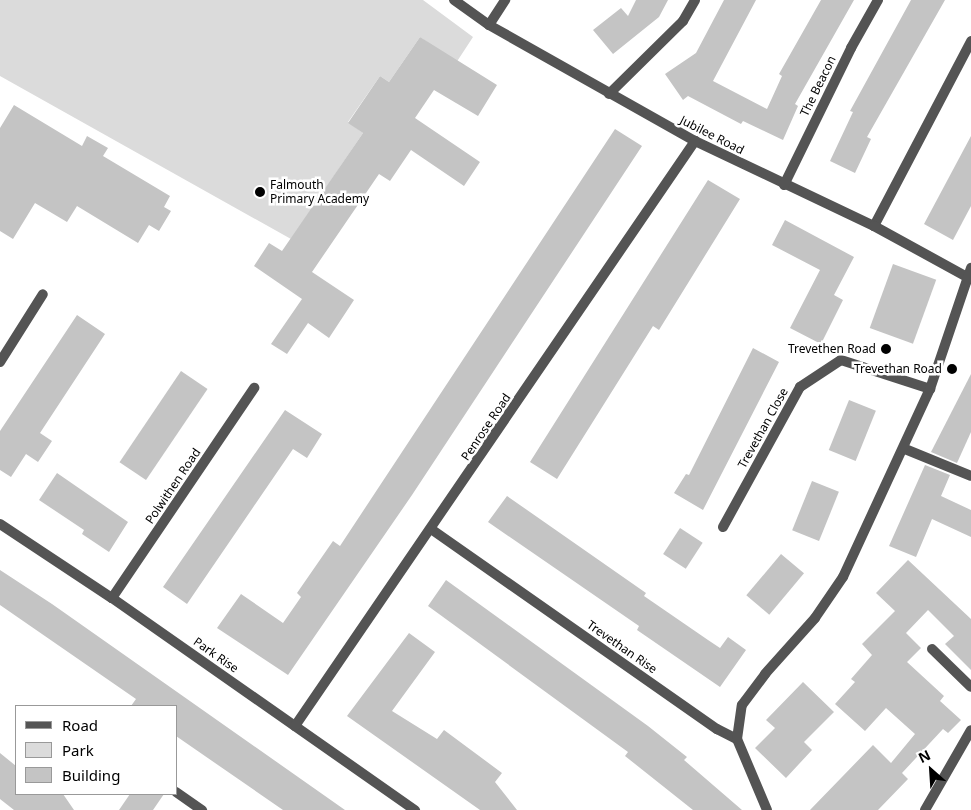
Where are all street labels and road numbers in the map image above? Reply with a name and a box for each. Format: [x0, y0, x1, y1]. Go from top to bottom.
street label: The Beacon [797, 53, 839, 119]
street label: Jubilee Road [678, 113, 746, 157]
street label: Trevethan Close [735, 385, 791, 471]
street label: Penrose Road [458, 391, 514, 463]
street label: Polwithen Road [142, 445, 204, 527]
street label: Trevethan Rise [584, 618, 660, 676]
street label: Park Rise [191, 634, 241, 676]

